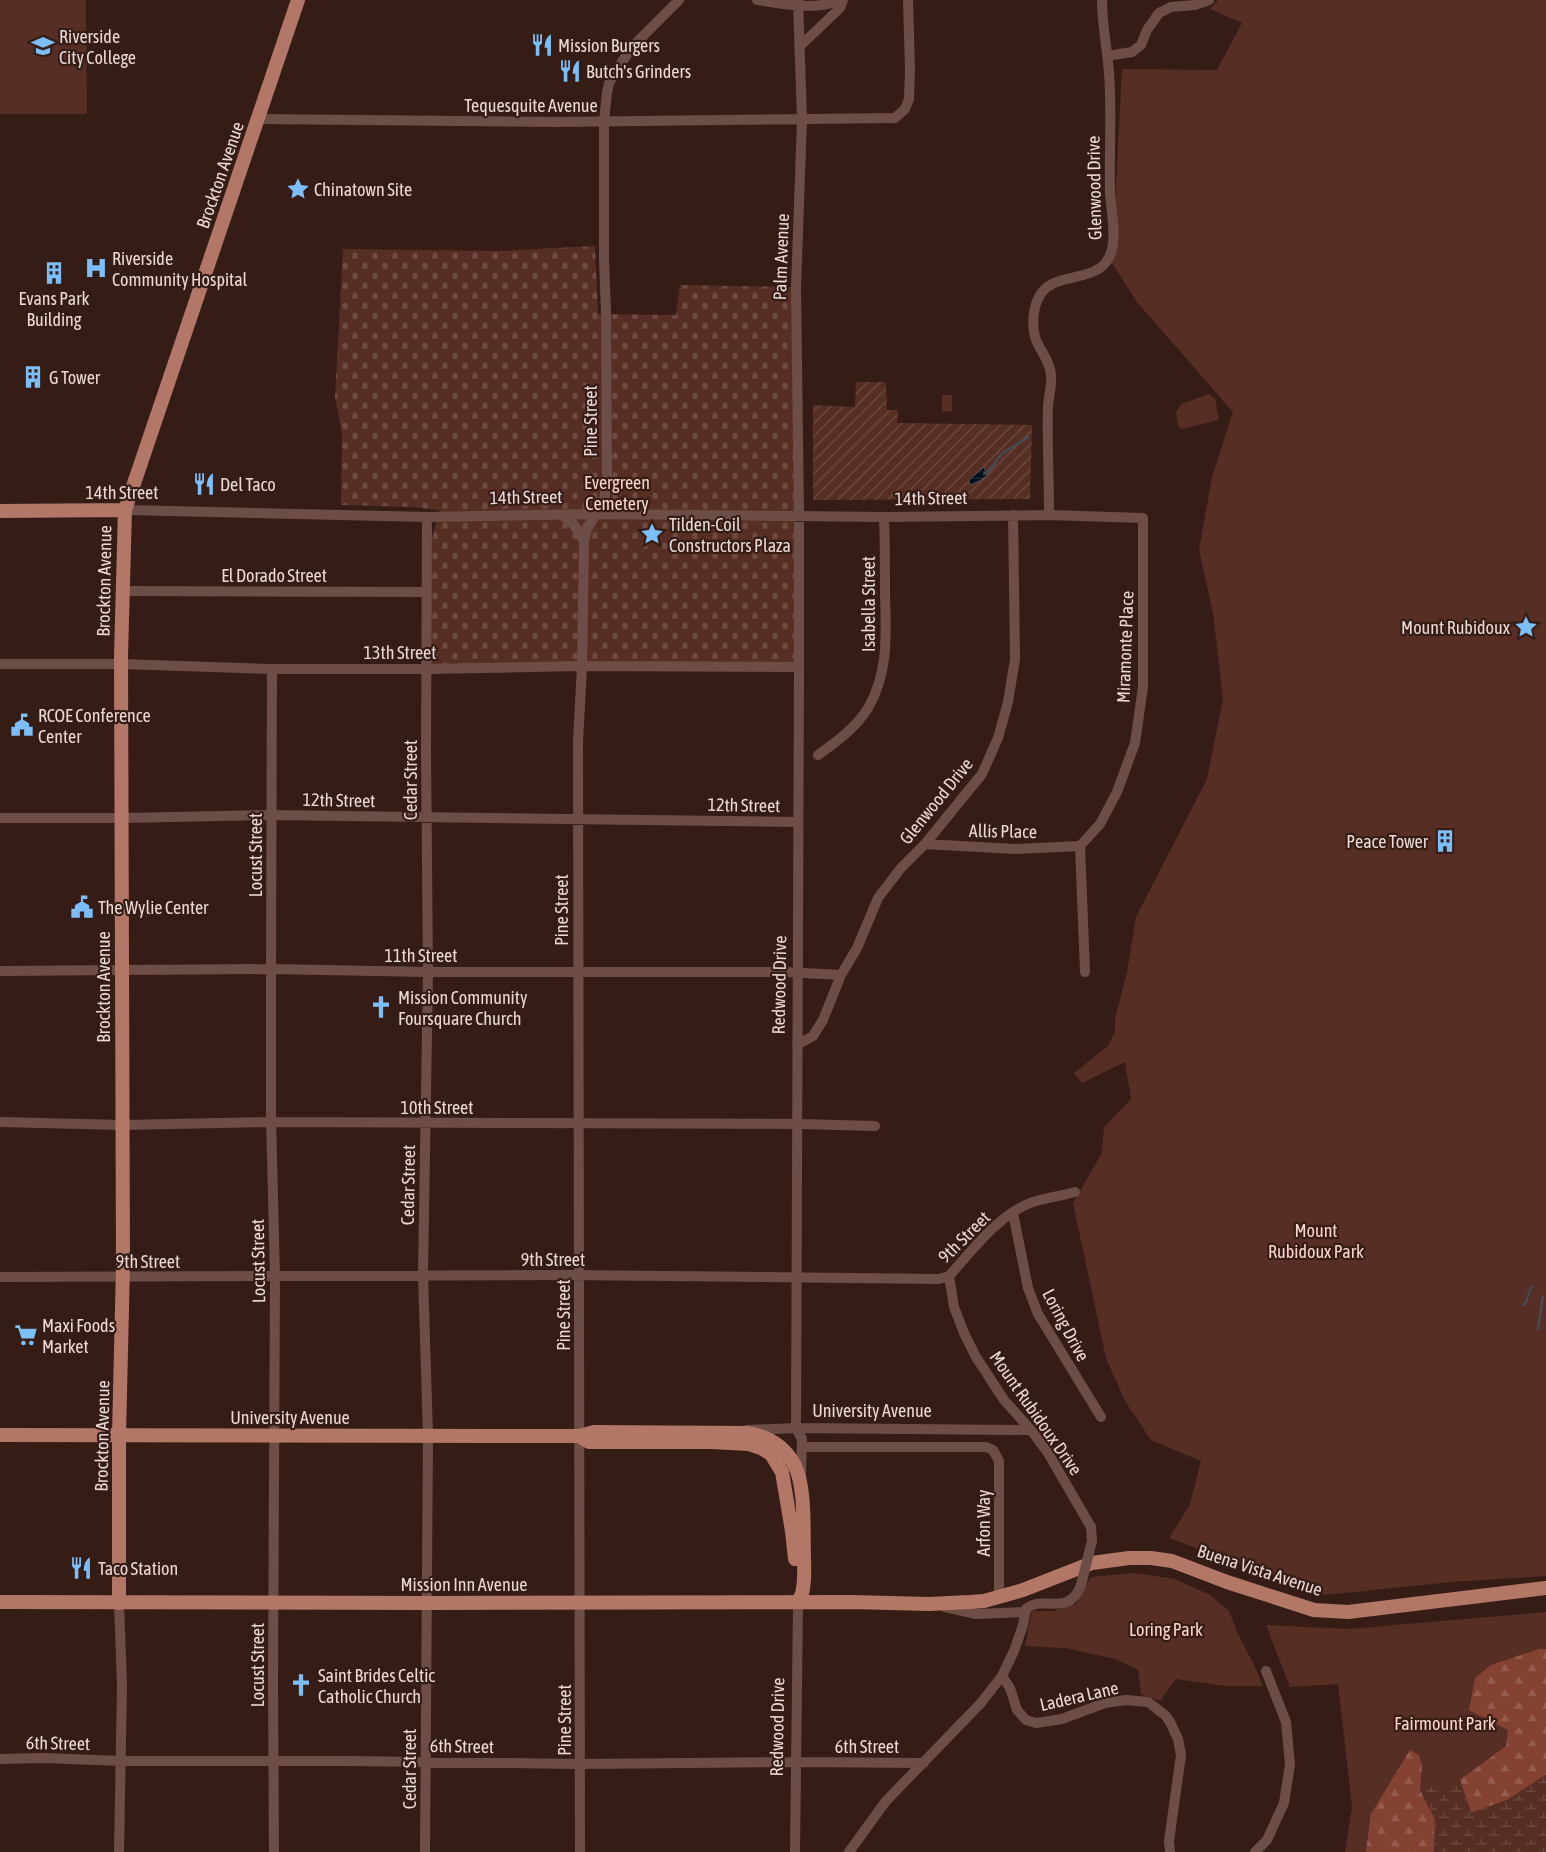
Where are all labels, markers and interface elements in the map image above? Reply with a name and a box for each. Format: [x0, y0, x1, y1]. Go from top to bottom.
place label: Riverside City College [59, 26, 136, 68]
restaurant icon: Mission Burgers [529, 32, 555, 58]
school or university icon: Riverside City College [30, 33, 56, 59]
place label: Mission Burgers [558, 35, 660, 56]
restaurant icon: Butch's Grinders [557, 58, 583, 84]
place label: Butch's Grinders [586, 61, 691, 82]
street label: Tequesquite Avenue [464, 95, 598, 116]
street label: Brockton Avenue [192, 119, 248, 231]
street label: Glenwood Drive [1083, 136, 1105, 240]
place icon: Chinatown Site [285, 176, 311, 202]
place label: Chinatown Site [314, 179, 412, 200]
street label: Palm Avenue [769, 213, 793, 301]
place label: Riverside Community Hospital [112, 248, 248, 290]
hospital icon: Riverside Community Hospital [83, 255, 109, 281]
building icon: Evans Park Building [41, 260, 67, 286]
place label: Evans Park Building [19, 288, 90, 330]
building icon: G Tower [20, 364, 46, 390]
place label: G Tower [49, 367, 101, 388]
street label: Pine Street [580, 385, 601, 457]
restaurant icon: Del Taco [191, 471, 217, 497]
park label: Evergreen Cemetery [584, 472, 650, 514]
place label: Del Taco [220, 474, 276, 495]
street label: 14th Street [86, 482, 158, 503]
street label: 14th Street [489, 486, 563, 508]
street label: 14th Street [894, 487, 968, 509]
place label: Tilden-Coil Constructors Plaza [669, 514, 791, 556]
place icon: Tilden-Coil Constructors Plaza [639, 521, 665, 547]
street label: Brockton Avenue [93, 525, 115, 637]
street label: Isabella Street [858, 556, 879, 652]
street label: El Dorado Street [221, 565, 327, 586]
street label: Miramonte Place [1113, 591, 1137, 703]
place icon: Mount Rubidoux [1513, 614, 1539, 640]
place label: Mount Rubidoux [1401, 617, 1510, 638]
street label: 13th Street [364, 642, 436, 663]
place label: RCOE Conference Center [38, 705, 151, 747]
public building icon: RCOE Conference Center [9, 712, 35, 738]
street label: Cedar Street [400, 740, 421, 820]
street label: Glenwood Drive [895, 754, 977, 848]
street label: 12th Street [302, 789, 376, 811]
street label: 12th Street [707, 794, 781, 816]
street label: Locust Street [245, 813, 266, 897]
street label: Allis Place [969, 820, 1037, 842]
building icon: Peace Tower [1432, 828, 1458, 854]
place label: Peace Tower [1346, 831, 1429, 852]
street label: Pine Street [551, 874, 572, 946]
public building icon: The Wylie Center [69, 894, 95, 920]
place label: The Wylie Center [98, 897, 209, 918]
street label: Brockton Avenue [93, 931, 114, 1043]
street label: Redwood Drive [768, 935, 790, 1035]
street label: 11th Street [385, 945, 457, 966]
place label: Mission Community Foursquare Church [398, 987, 527, 1029]
church icon: Mission Community Foursquare Church [368, 994, 394, 1020]
street label: 10th Street [401, 1097, 473, 1118]
street label: Cedar Street [397, 1145, 419, 1225]
street label: 9th Street [934, 1207, 994, 1267]
street label: Locust Street [247, 1219, 269, 1303]
park label: Mount Rubidoux Park [1268, 1220, 1364, 1262]
street label: 9th Street [521, 1249, 585, 1270]
street label: 9th Street [116, 1251, 180, 1272]
street label: Pine Street [553, 1279, 574, 1351]
street label: Loring Drive [1038, 1285, 1094, 1365]
place label: Maxi Foods Market [42, 1315, 115, 1357]
supermarket icon: Maxi Foods Market [13, 1322, 39, 1348]
street label: Mount Rubidoux Drive [985, 1347, 1087, 1479]
street label: Brockton Avenue [91, 1380, 113, 1492]
street label: University Avenue [812, 1400, 932, 1421]
street label: University Avenue [230, 1407, 350, 1428]
street label: Arfon Way [973, 1490, 994, 1556]
street label: Buena Vista Avenue [1195, 1540, 1325, 1600]
restaurant icon: Taco Station [68, 1555, 94, 1581]
place label: Taco Station [98, 1558, 178, 1579]
street label: Mission Inn Avenue [400, 1574, 528, 1595]
park label: Loring Park [1129, 1619, 1203, 1640]
street label: Locust Street [247, 1623, 268, 1707]
place label: Saint Brides Celtic Catholic Church [318, 1665, 435, 1707]
church icon: Saint Brides Celtic Catholic Church [288, 1672, 314, 1698]
street label: Redwood Drive [766, 1677, 788, 1777]
street label: Ladera Lane [1038, 1677, 1120, 1715]
street label: Pine Street [554, 1684, 575, 1756]
park label: Fairmount Park [1394, 1713, 1496, 1734]
street label: Cedar Street [399, 1729, 420, 1809]
street label: 6th Street [26, 1732, 90, 1754]
street label: 6th Street [430, 1735, 494, 1757]
street label: 6th Street [835, 1736, 899, 1757]

